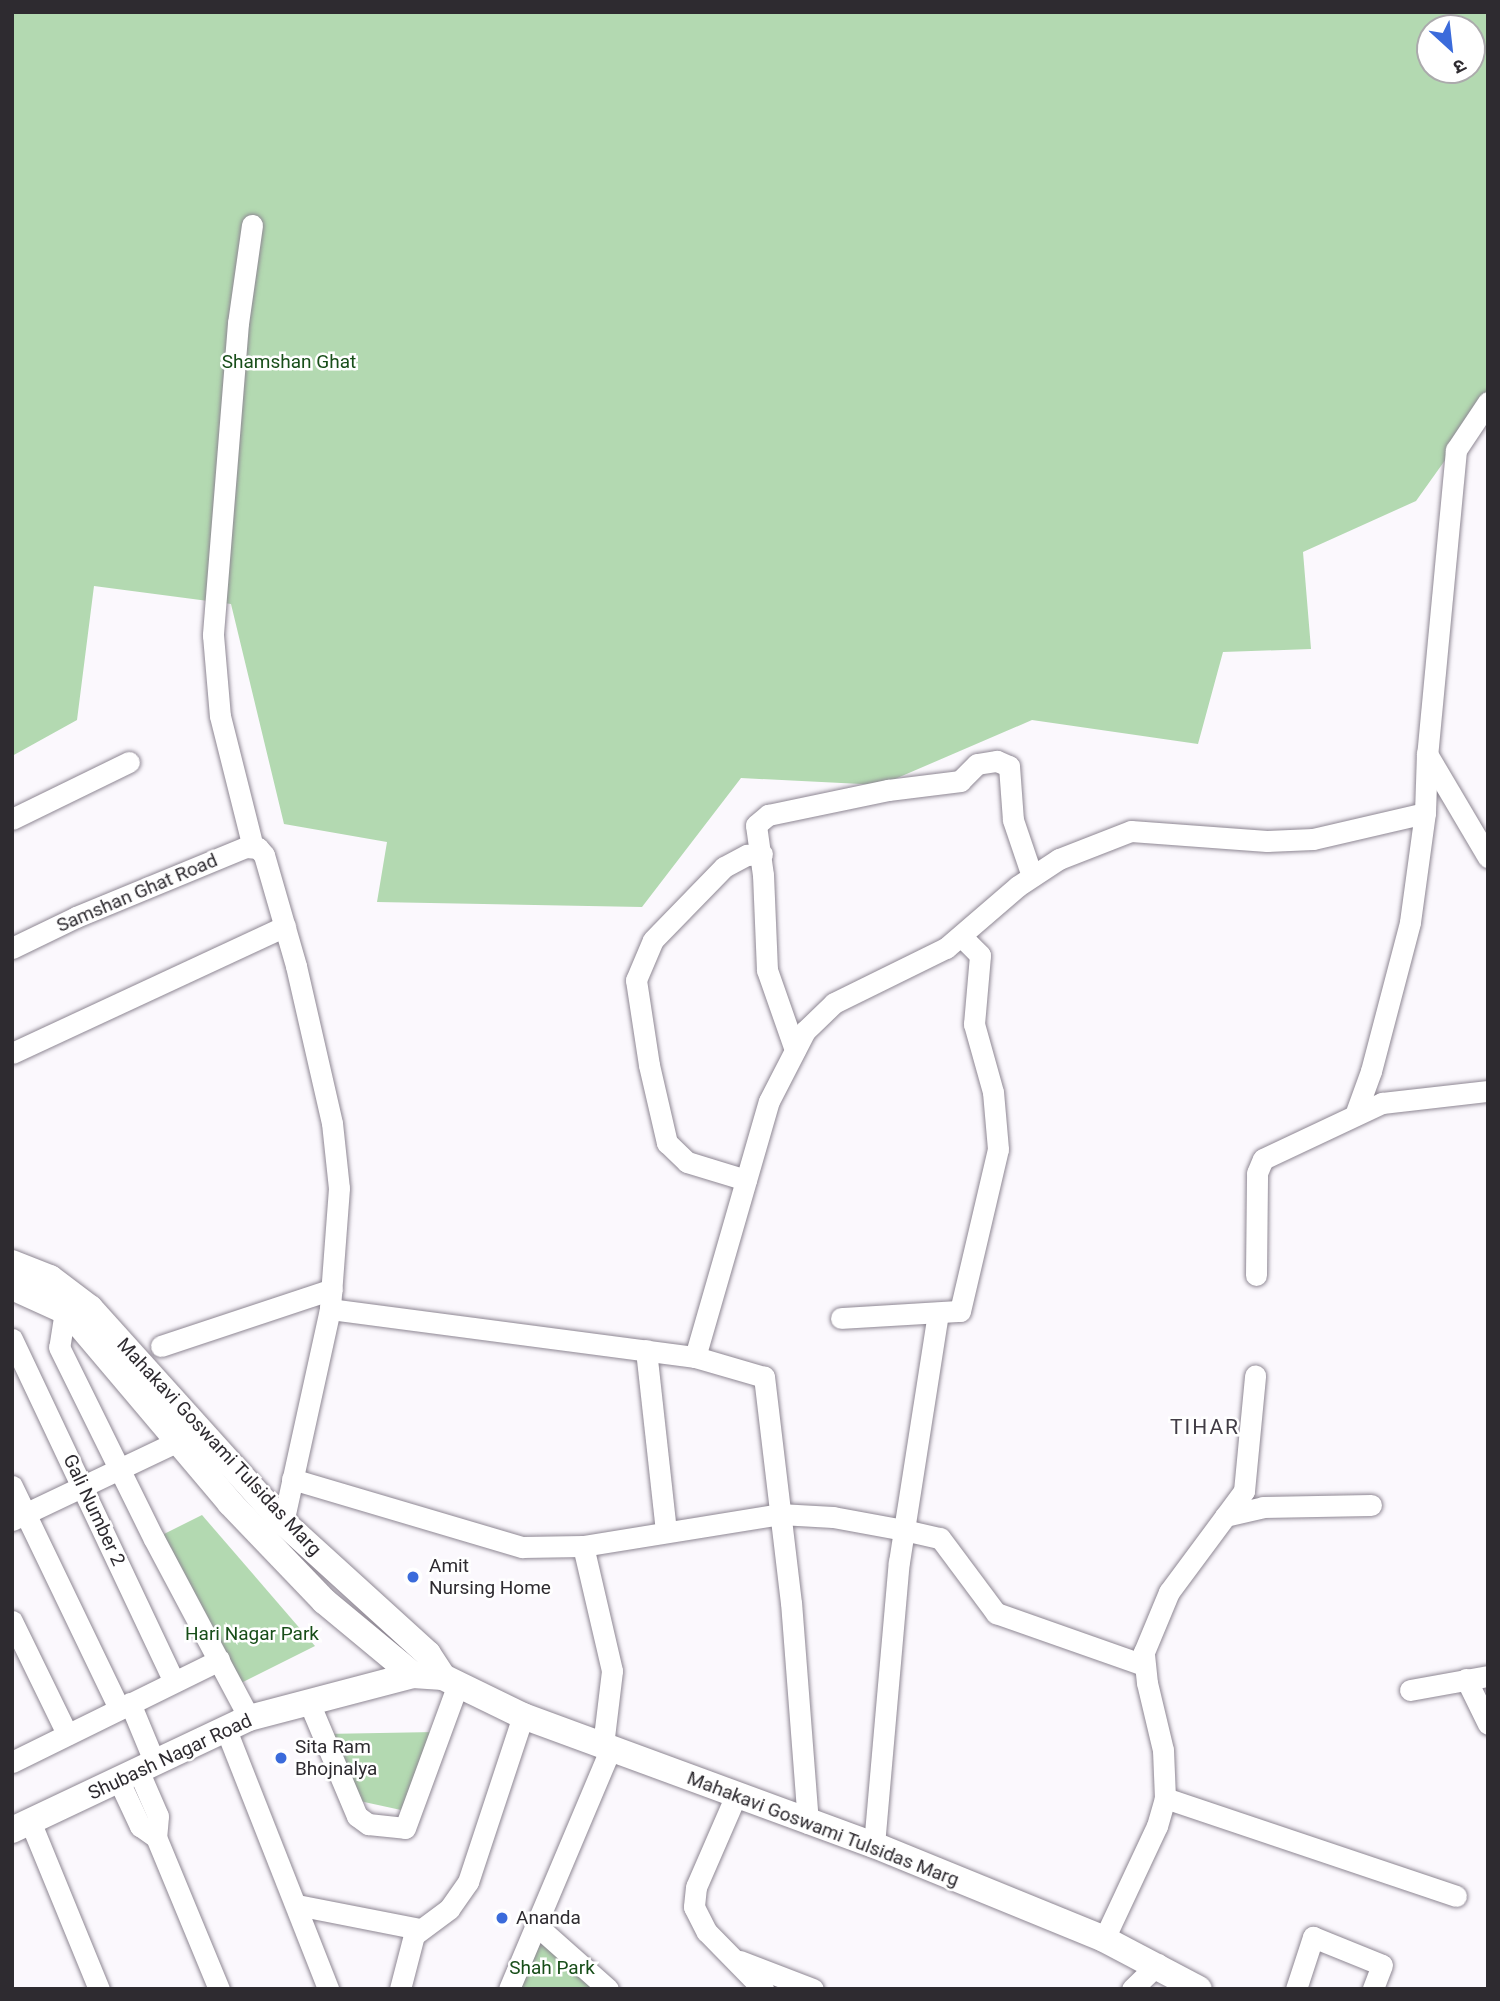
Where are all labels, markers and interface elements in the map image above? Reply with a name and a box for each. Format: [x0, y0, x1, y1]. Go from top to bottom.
north arrow [1416, 14, 1486, 84]
text: उ [1450, 54, 1470, 79]
park label: Shamshan Ghat [222, 351, 356, 373]
street label: Samshan Ghat Road [53, 849, 221, 937]
street label: Mahakavi Goswami Tulsidas Marg [112, 1333, 326, 1561]
district label: TIHAR [1171, 1414, 1239, 1440]
street label: Gali Number 2 [58, 1451, 130, 1569]
place label: Amit Nursing Home [429, 1555, 551, 1599]
marker: Amit Nursing Home [403, 1567, 423, 1587]
park label: Hari Nagar Park [185, 1623, 319, 1645]
street label: Shubash Nagar Road [85, 1709, 255, 1805]
place label: Sita Ram Bhojnalya [295, 1736, 377, 1780]
marker: Sita Ram Bhojnalya [273, 1750, 289, 1766]
street label: Mahakavi Goswami Tulsidas Marg [684, 1766, 962, 1892]
place label: Ananda [516, 1907, 581, 1929]
marker: Ananda [494, 1910, 510, 1926]
park label: Shah Park [509, 1957, 595, 1979]

